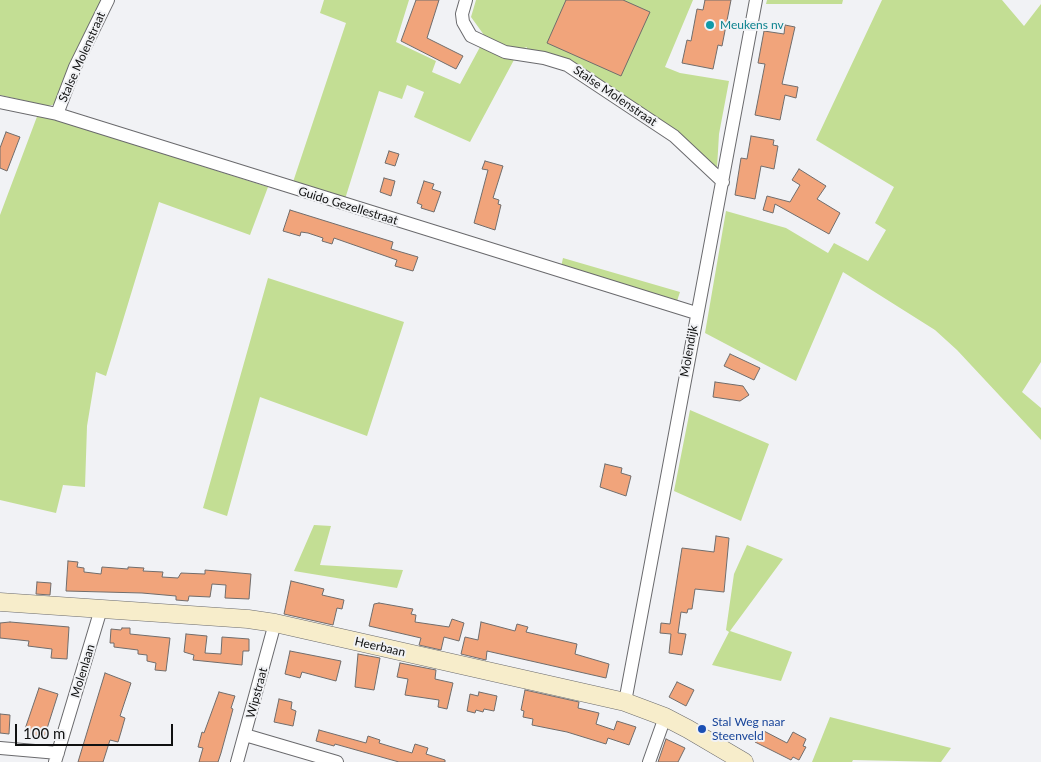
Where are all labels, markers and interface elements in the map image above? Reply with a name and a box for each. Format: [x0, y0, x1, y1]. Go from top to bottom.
street label: Stalse Molenstraat [56, 10, 108, 104]
place label: Meukens nv [720, 18, 784, 32]
marker: Meukens nv [704, 19, 716, 31]
street label: Stalse Molenstraat [571, 63, 659, 129]
street label: Guido Gezellestraat [296, 184, 400, 228]
street label: Molendijk [677, 324, 701, 378]
street label: Heerbaan [353, 634, 407, 660]
street label: Molenlaan [68, 643, 98, 699]
street label: Wipstraat [243, 666, 271, 720]
scale bar [18, 714, 175, 746]
place label: Stal Weg naar Steenveld [712, 715, 785, 743]
marker: Stal Weg naar Steenveld [696, 723, 708, 735]
text: 100 m [23, 724, 65, 742]

